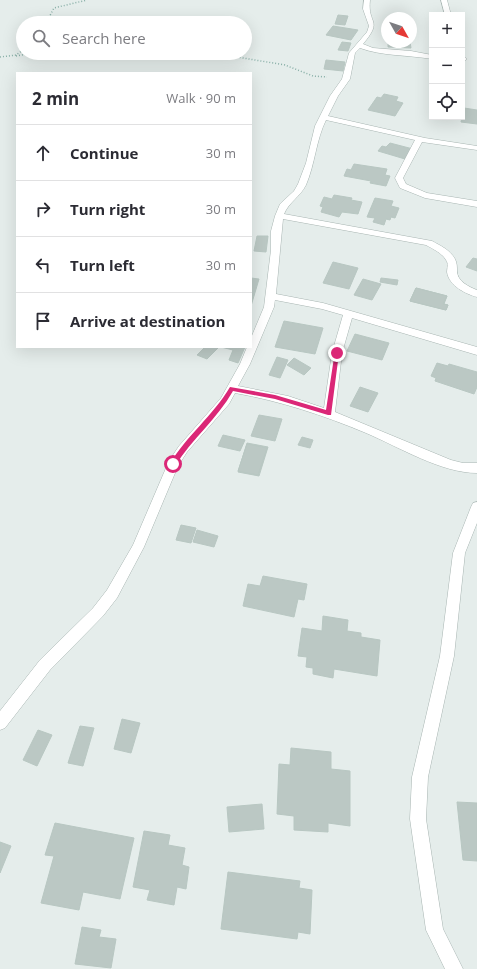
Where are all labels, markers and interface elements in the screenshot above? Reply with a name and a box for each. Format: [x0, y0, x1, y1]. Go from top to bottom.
north arrow [381, 12, 417, 48]
map controls [429, 12, 465, 120]
button: + [429, 12, 465, 48]
search box [16, 16, 252, 60]
icon: search [30, 27, 52, 49]
text: Search here [62, 28, 146, 48]
button: − [429, 48, 465, 84]
button: locate [429, 84, 465, 120]
text: 2 min [32, 87, 79, 110]
text: Walk · 90 m [166, 89, 236, 107]
icon: ahead [32, 142, 54, 164]
text: Continue [70, 143, 138, 163]
text: 30 m [206, 144, 236, 162]
icon: right [32, 198, 54, 220]
text: Turn right [70, 199, 145, 219]
text: 30 m [206, 200, 236, 218]
icon: left [32, 254, 54, 276]
text: Turn left [70, 255, 135, 275]
text: 30 m [206, 256, 236, 274]
icon: arrive [32, 310, 54, 332]
text: Arrive at destination [70, 311, 225, 331]
route end [328, 344, 346, 362]
route start [164, 455, 182, 473]

